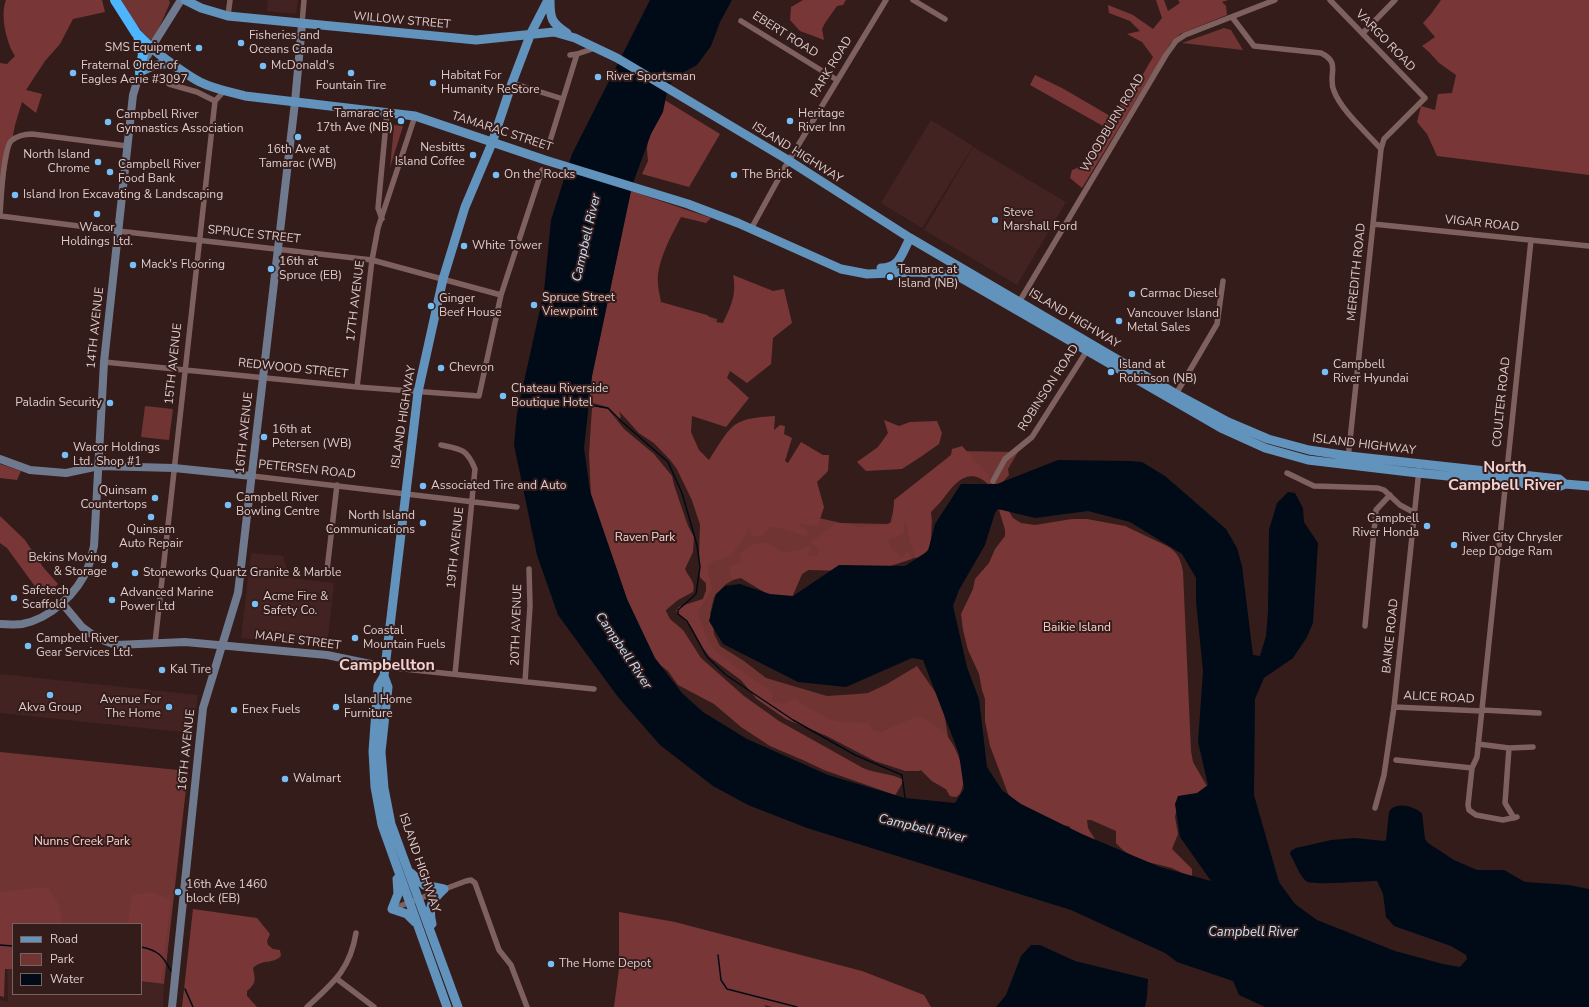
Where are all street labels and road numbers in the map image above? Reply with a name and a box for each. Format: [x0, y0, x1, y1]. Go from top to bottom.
street label: VARGO ROAD [1352, 7, 1418, 75]
street label: EBERT ROAD [749, 9, 821, 61]
street label: WILLOW STREET [353, 10, 451, 32]
street label: PARK ROAD [808, 34, 856, 100]
street label: WOODBURN ROAD [1078, 71, 1148, 175]
street label: TAMARAC STREET [450, 109, 554, 155]
street label: ISLAND HIGHWAY [749, 119, 845, 187]
street label: VIGAR ROAD [1444, 213, 1520, 235]
street label: MEREDITH ROAD [1345, 222, 1369, 322]
street label: SPRUCE STREET [207, 223, 301, 247]
street label: 17TH AVENUE [344, 260, 368, 342]
street label: ISLAND HIGHWAY [1026, 286, 1122, 352]
street label: 14TH AVENUE [85, 287, 107, 369]
street label: 15TH AVENUE [163, 323, 185, 405]
street label: ROBINSON ROAD [1016, 342, 1082, 434]
street label: REDWOOD STREET [237, 356, 349, 382]
street label: COULTER ROAD [1490, 356, 1514, 448]
street label: ISLAND HIGHWAY [389, 364, 419, 470]
street label: 16TH AVENUE [234, 392, 256, 474]
street label: ISLAND HIGHWAY [1311, 432, 1417, 458]
street label: PETERSEN ROAD [258, 458, 356, 482]
street label: 19TH AVENUE [445, 507, 467, 589]
street label: 20TH AVENUE [508, 584, 526, 666]
street label: BAIKIE ROAD [1380, 598, 1402, 674]
street label: MAPLE STREET [254, 629, 342, 653]
street label: ALICE ROAD [1403, 689, 1475, 707]
street label: 16TH AVENUE [176, 709, 198, 791]
street label: ISLAND HIGHWAY [395, 811, 443, 915]

